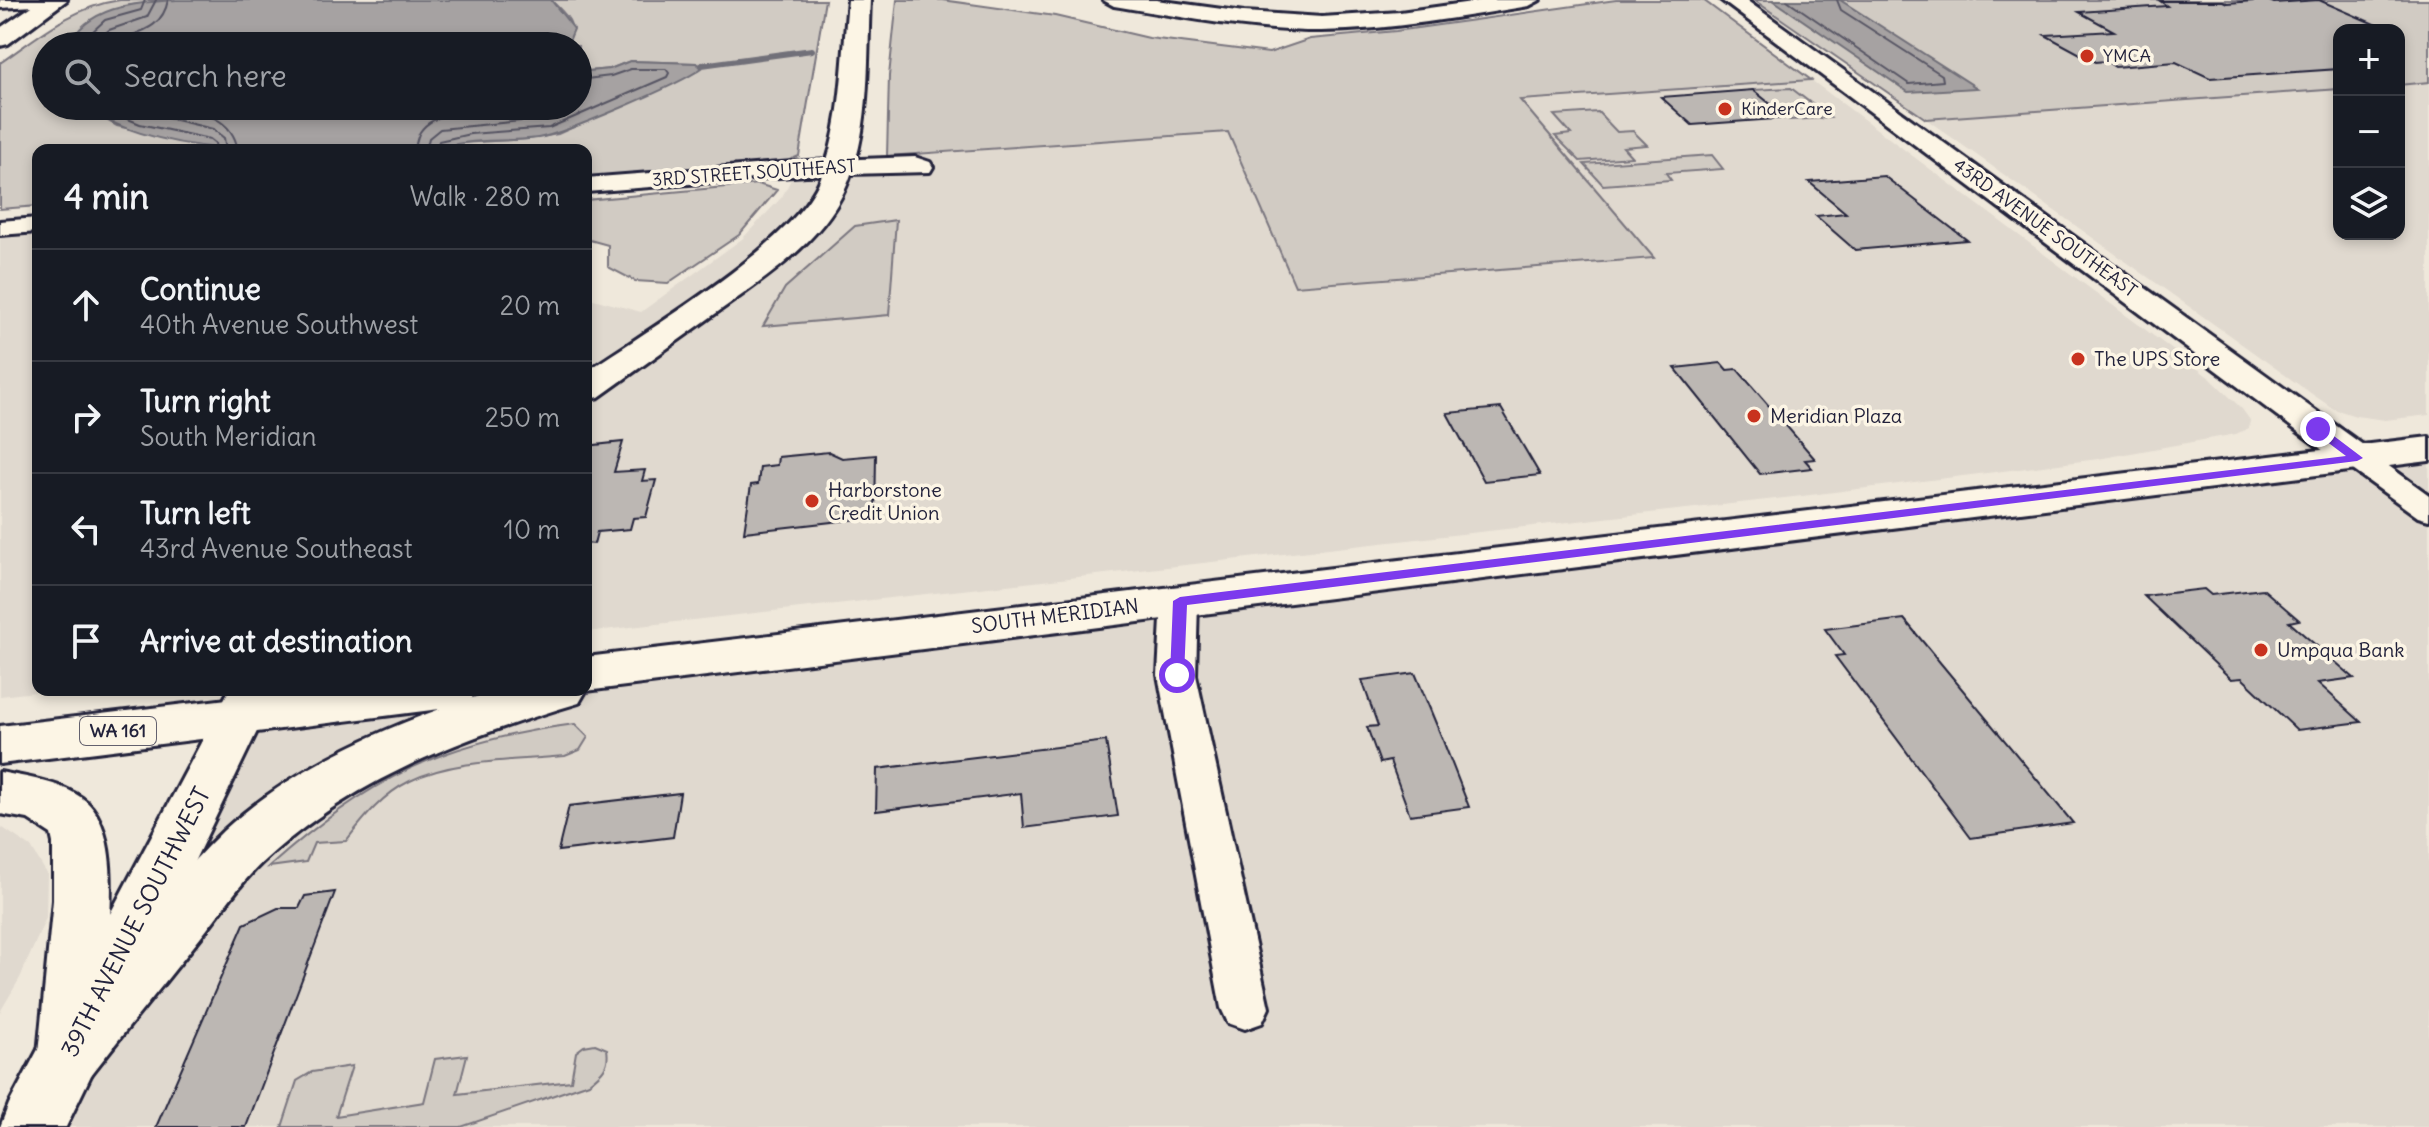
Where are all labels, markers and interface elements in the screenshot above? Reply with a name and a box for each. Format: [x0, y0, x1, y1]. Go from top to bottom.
map controls [2333, 24, 2405, 240]
button: + [2333, 24, 2405, 96]
search box [32, 32, 592, 120]
place label: YMCA [2103, 44, 2151, 67]
marker: YMCA [2078, 47, 2096, 65]
icon: search [60, 54, 104, 98]
text: Search here [124, 57, 287, 95]
button: − [2333, 96, 2405, 168]
place label: KinderCare [1741, 97, 1833, 120]
marker: KinderCare [1716, 100, 1734, 118]
street label: 43RD AVENUE SOUTHEAST [1949, 153, 2142, 302]
street label: 3RD STREET SOUTHEAST [651, 154, 857, 191]
button: layers [2333, 168, 2405, 240]
text: 4 min [64, 175, 149, 218]
text: Walk · 280 m [410, 180, 560, 213]
text: Continue [140, 270, 261, 308]
icon: ahead [64, 283, 108, 327]
text: 20 m [500, 289, 560, 322]
text: 40th Avenue Southwest [140, 308, 418, 341]
place label: The UPS Store [2094, 346, 2220, 371]
marker: The UPS Store [2069, 350, 2087, 368]
text: Turn right [140, 382, 271, 420]
icon: right [64, 395, 108, 439]
text: 250 m [485, 401, 560, 434]
place label: Meridian Plaza [1770, 403, 1902, 428]
marker: Meridian Plaza [1745, 407, 1763, 425]
route end [2300, 411, 2336, 447]
text: South Meridian [140, 420, 317, 453]
place label: Harborstone Credit Union [828, 477, 942, 525]
marker: Harborstone Credit Union [803, 492, 821, 510]
text: Turn left [140, 494, 251, 532]
icon: left [64, 507, 108, 551]
text: 10 m [504, 513, 560, 546]
text: 43rd Avenue Southeast [140, 532, 412, 565]
street label: SOUTH MERIDIAN [970, 593, 1140, 638]
icon: arrive [64, 619, 108, 663]
text: Arrive at destination [140, 622, 412, 660]
place label: Umpqua Bank [2277, 637, 2405, 662]
marker: Umpqua Bank [2252, 641, 2270, 659]
route start [1159, 657, 1195, 693]
road number: WA 161 [80, 717, 156, 745]
street label: 39TH AVENUE SOUTHWEST [54, 782, 216, 1061]

